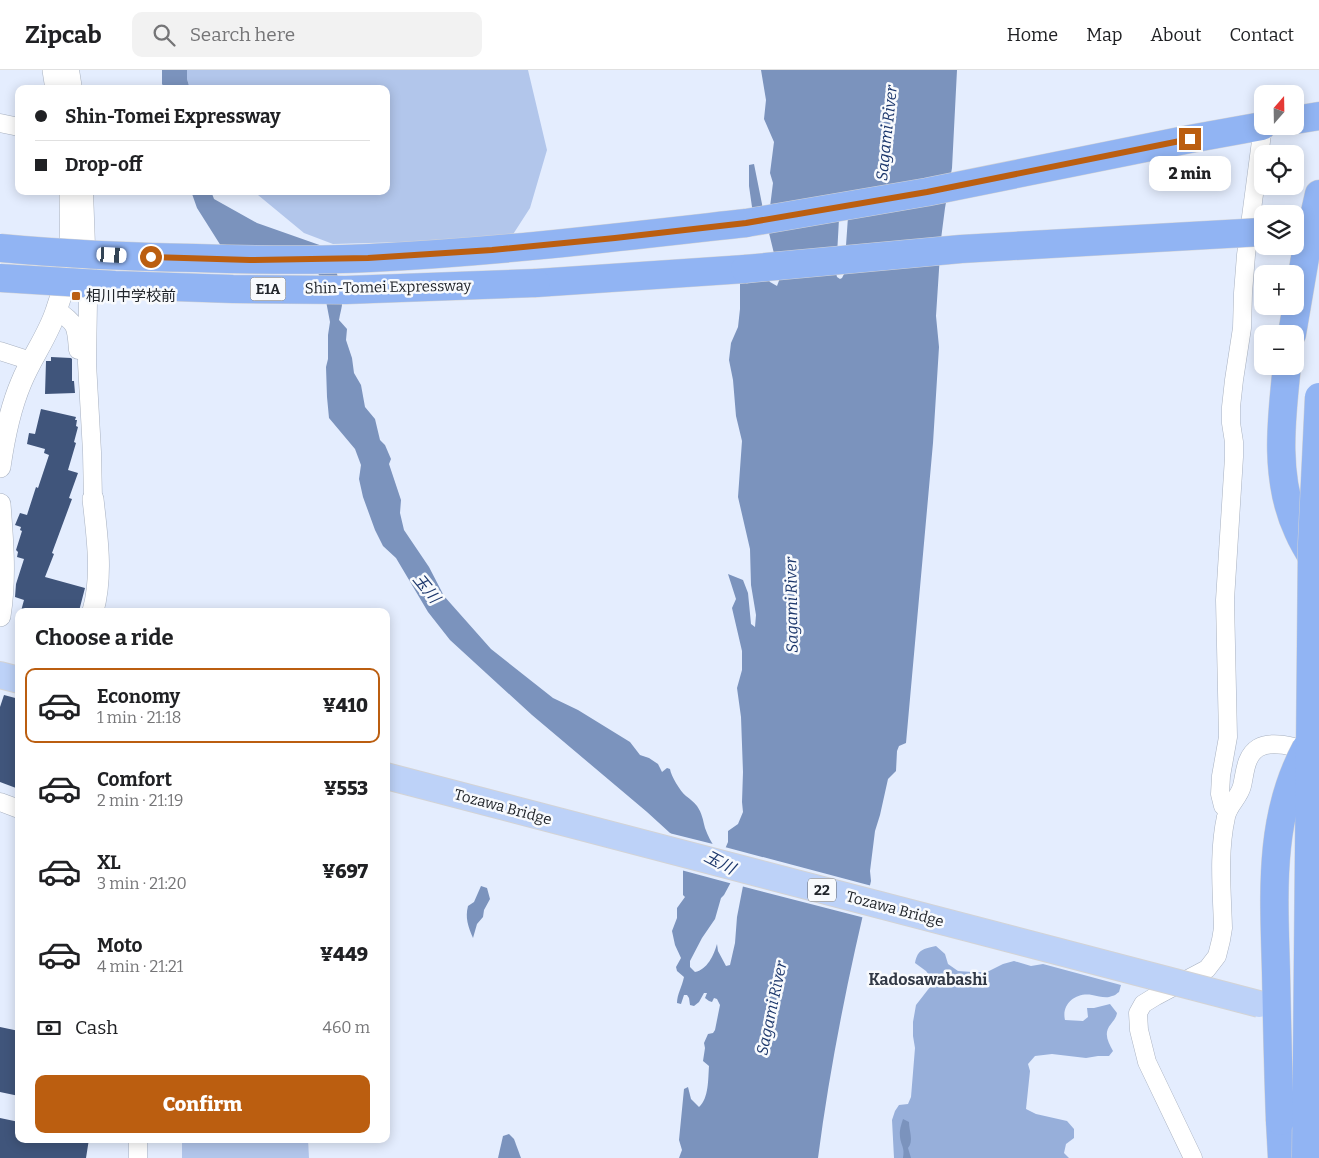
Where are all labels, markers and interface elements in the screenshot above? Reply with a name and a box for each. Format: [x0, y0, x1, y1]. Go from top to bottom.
search box [132, 12, 482, 57]
text: Zipcab [25, 21, 102, 49]
icon: search [150, 21, 178, 49]
text: Search here [190, 23, 295, 46]
text: Home [1007, 24, 1058, 46]
text: Map [1086, 24, 1122, 46]
text: About [1150, 24, 1201, 46]
text: Contact [1229, 24, 1294, 46]
water label: Sagami River [872, 83, 901, 182]
north arrow [1254, 85, 1304, 135]
map controls [1254, 85, 1304, 375]
text: Shin-Tomei Expressway [65, 105, 281, 128]
route end [1179, 128, 1201, 150]
button: locate [1254, 145, 1304, 195]
text: Drop-off [65, 153, 143, 176]
callout: 2 min [1149, 156, 1231, 192]
text: 2 min [1169, 164, 1211, 183]
button: layers [1254, 205, 1304, 255]
route start [140, 246, 162, 268]
car [96, 247, 127, 263]
button: + [1254, 265, 1304, 315]
street label: Shin-Tomei Expressway [304, 277, 472, 297]
road number: E1A [250, 278, 286, 300]
place label: 相川中学校前 [86, 287, 176, 305]
marker: 相川中学校前 [70, 290, 82, 302]
button: − [1254, 325, 1304, 375]
water label: Sagami River [781, 555, 802, 653]
water label: 玉川 [409, 570, 445, 608]
text: Choose a ride [35, 624, 174, 651]
icon: car [37, 683, 82, 728]
text: Economy [97, 685, 180, 708]
text: ¥410 [323, 694, 368, 717]
text: 1 min · 21:18 [97, 708, 181, 727]
icon: car [37, 766, 82, 811]
text: Comfort [97, 768, 172, 791]
text: ¥553 [324, 777, 368, 800]
street label: Tozawa Bridge [452, 785, 554, 829]
text: 2 min · 21:19 [97, 791, 183, 810]
water label: 玉川 [701, 847, 740, 879]
icon: car [37, 849, 82, 894]
text: XL [97, 851, 121, 874]
text: ¥697 [322, 860, 368, 883]
text: 3 min · 21:20 [97, 874, 187, 893]
road number: 22 [808, 878, 836, 902]
street label: Tozawa Bridge [844, 887, 946, 931]
icon: car [37, 932, 82, 977]
text: Moto [97, 934, 143, 957]
text: ¥449 [320, 943, 368, 966]
text: 4 min · 21:21 [97, 957, 183, 976]
water label: Sagami River [752, 958, 791, 1057]
district label: Kadosawabashi [869, 970, 987, 989]
icon: cash [35, 1014, 63, 1042]
text: Cash [75, 1016, 118, 1039]
text: 460 m [323, 1018, 370, 1037]
button: Confirm [35, 1075, 370, 1133]

